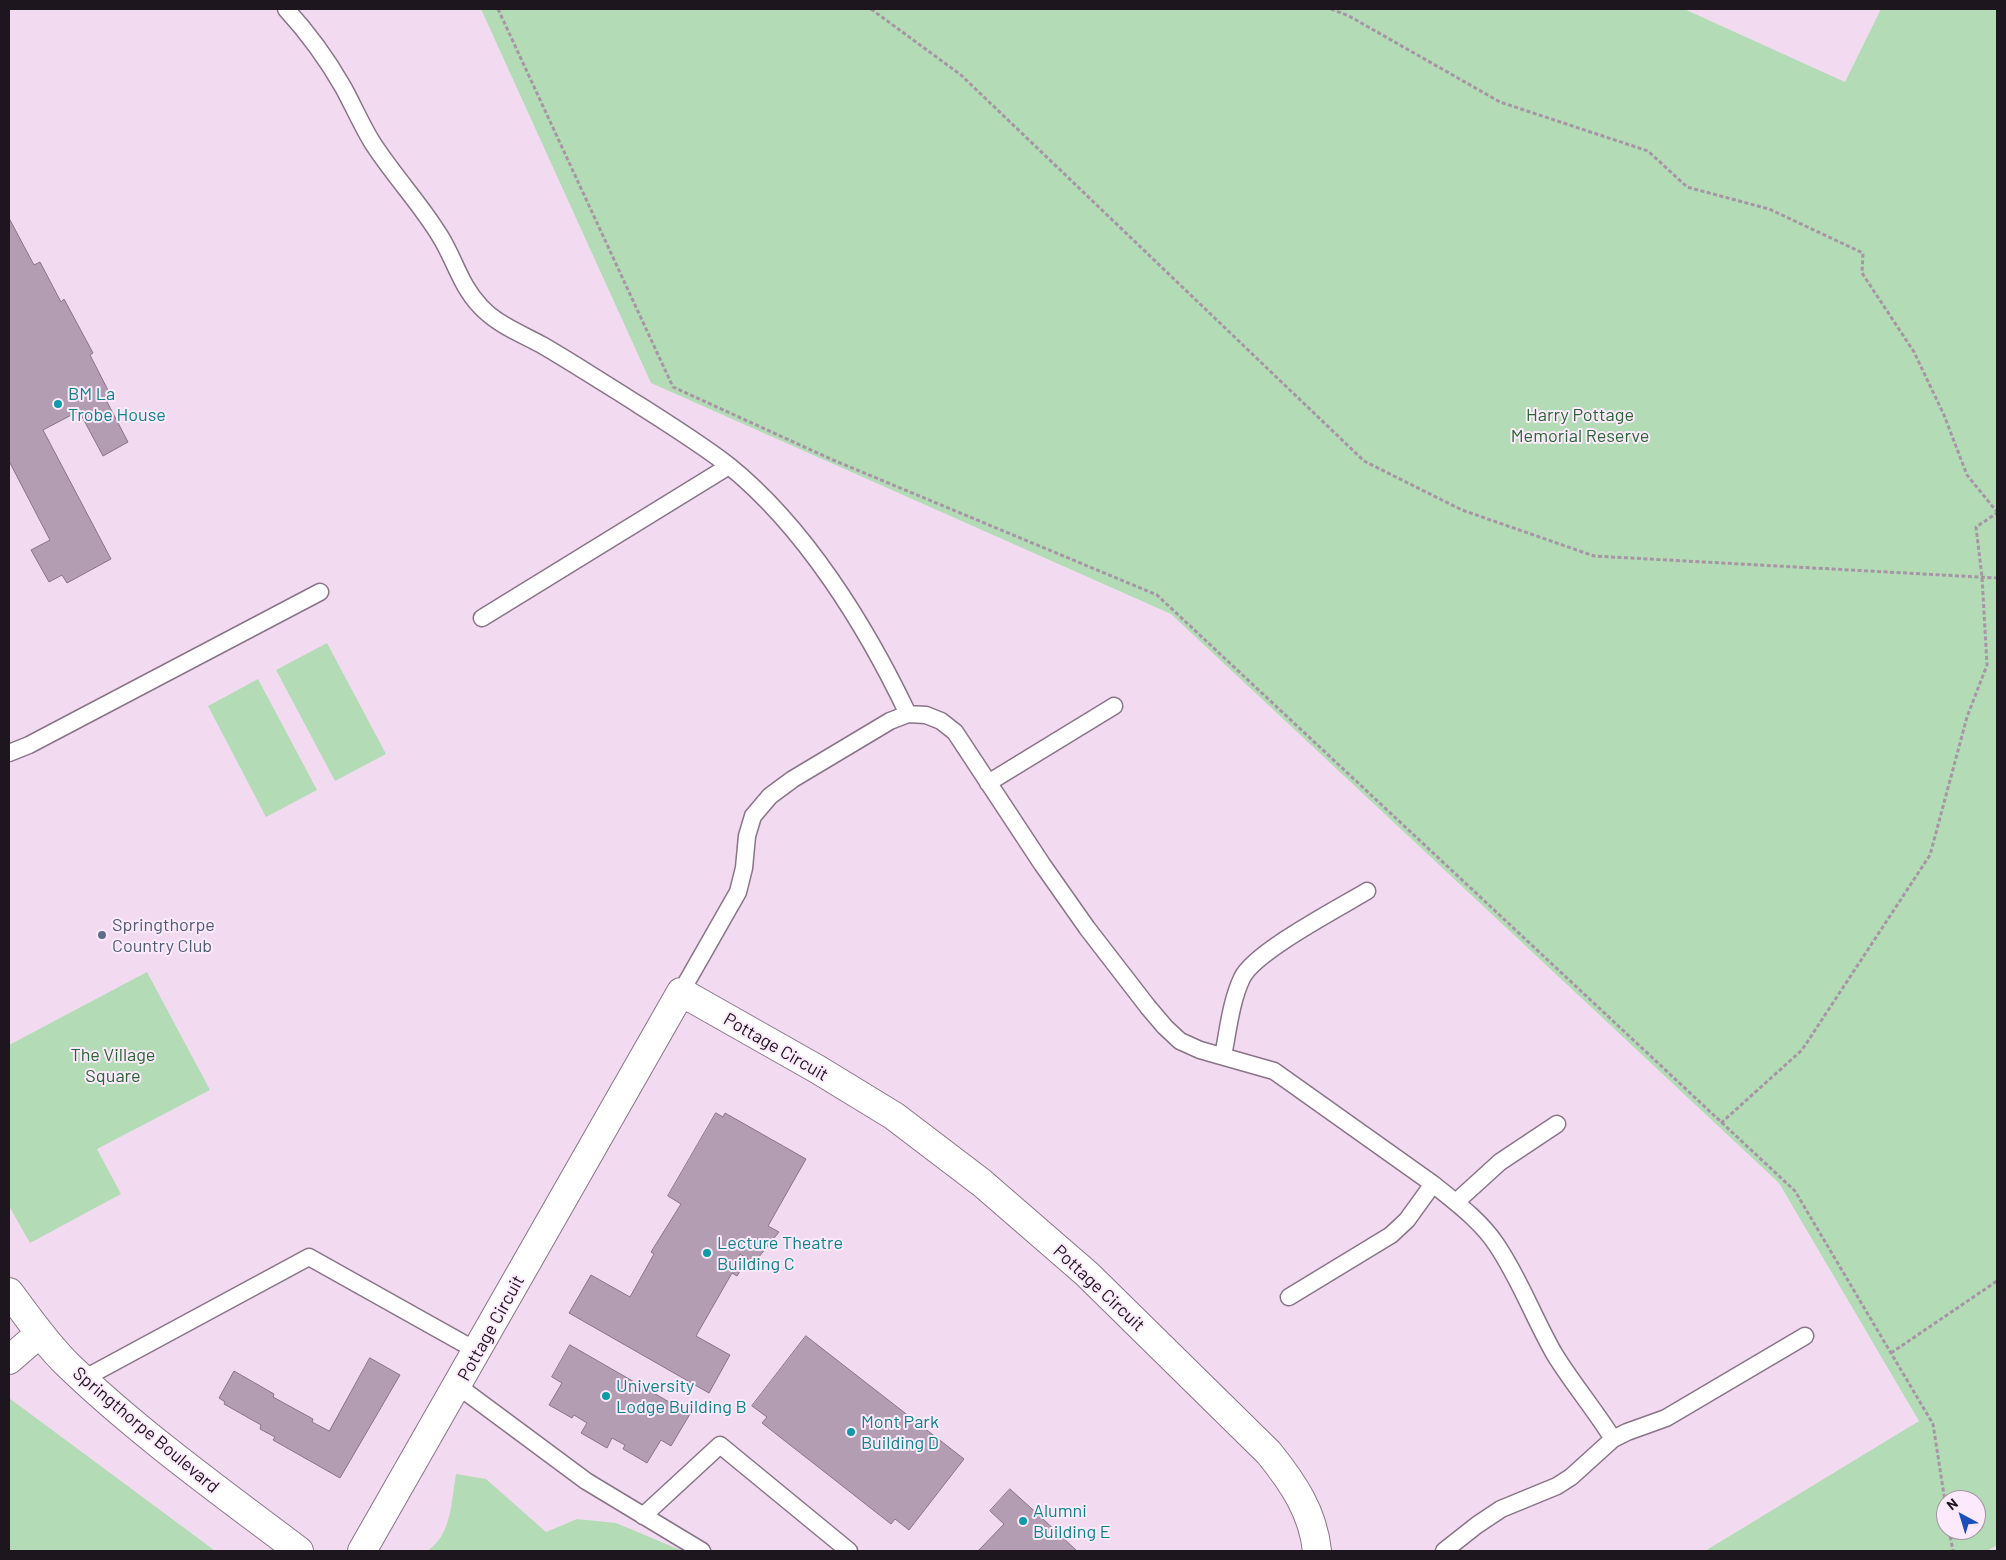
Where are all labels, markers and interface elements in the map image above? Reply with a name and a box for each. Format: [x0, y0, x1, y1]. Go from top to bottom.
place label: BM La Trobe House [68, 383, 166, 426]
marker: BM La Trobe House [52, 398, 64, 410]
park label: Harry Pottage Memorial Reserve [1511, 404, 1649, 446]
place label: Springthorpe Country Club [112, 914, 215, 956]
marker: Springthorpe Country Club [96, 929, 108, 941]
street label: Pottage Circuit [720, 1008, 832, 1086]
park label: The Village Square [71, 1044, 155, 1086]
place label: Lecture Theatre Building C [717, 1232, 843, 1274]
street label: Pottage Circuit [1049, 1240, 1149, 1336]
marker: Lecture Theatre Building C [701, 1247, 713, 1259]
street label: Pottage Circuit [453, 1271, 529, 1385]
street label: Springthorpe Boulevard [68, 1362, 224, 1498]
place label: University Lodge Building B [616, 1375, 747, 1418]
marker: University Lodge Building B [600, 1390, 612, 1402]
place label: Mont Park Building D [861, 1411, 939, 1454]
marker: Mont Park Building D [845, 1426, 857, 1438]
north arrow [1936, 1490, 1986, 1540]
text: N [1943, 1494, 1961, 1513]
place label: Alumni Building E [1033, 1500, 1111, 1542]
marker: Alumni Building E [1017, 1515, 1029, 1527]

